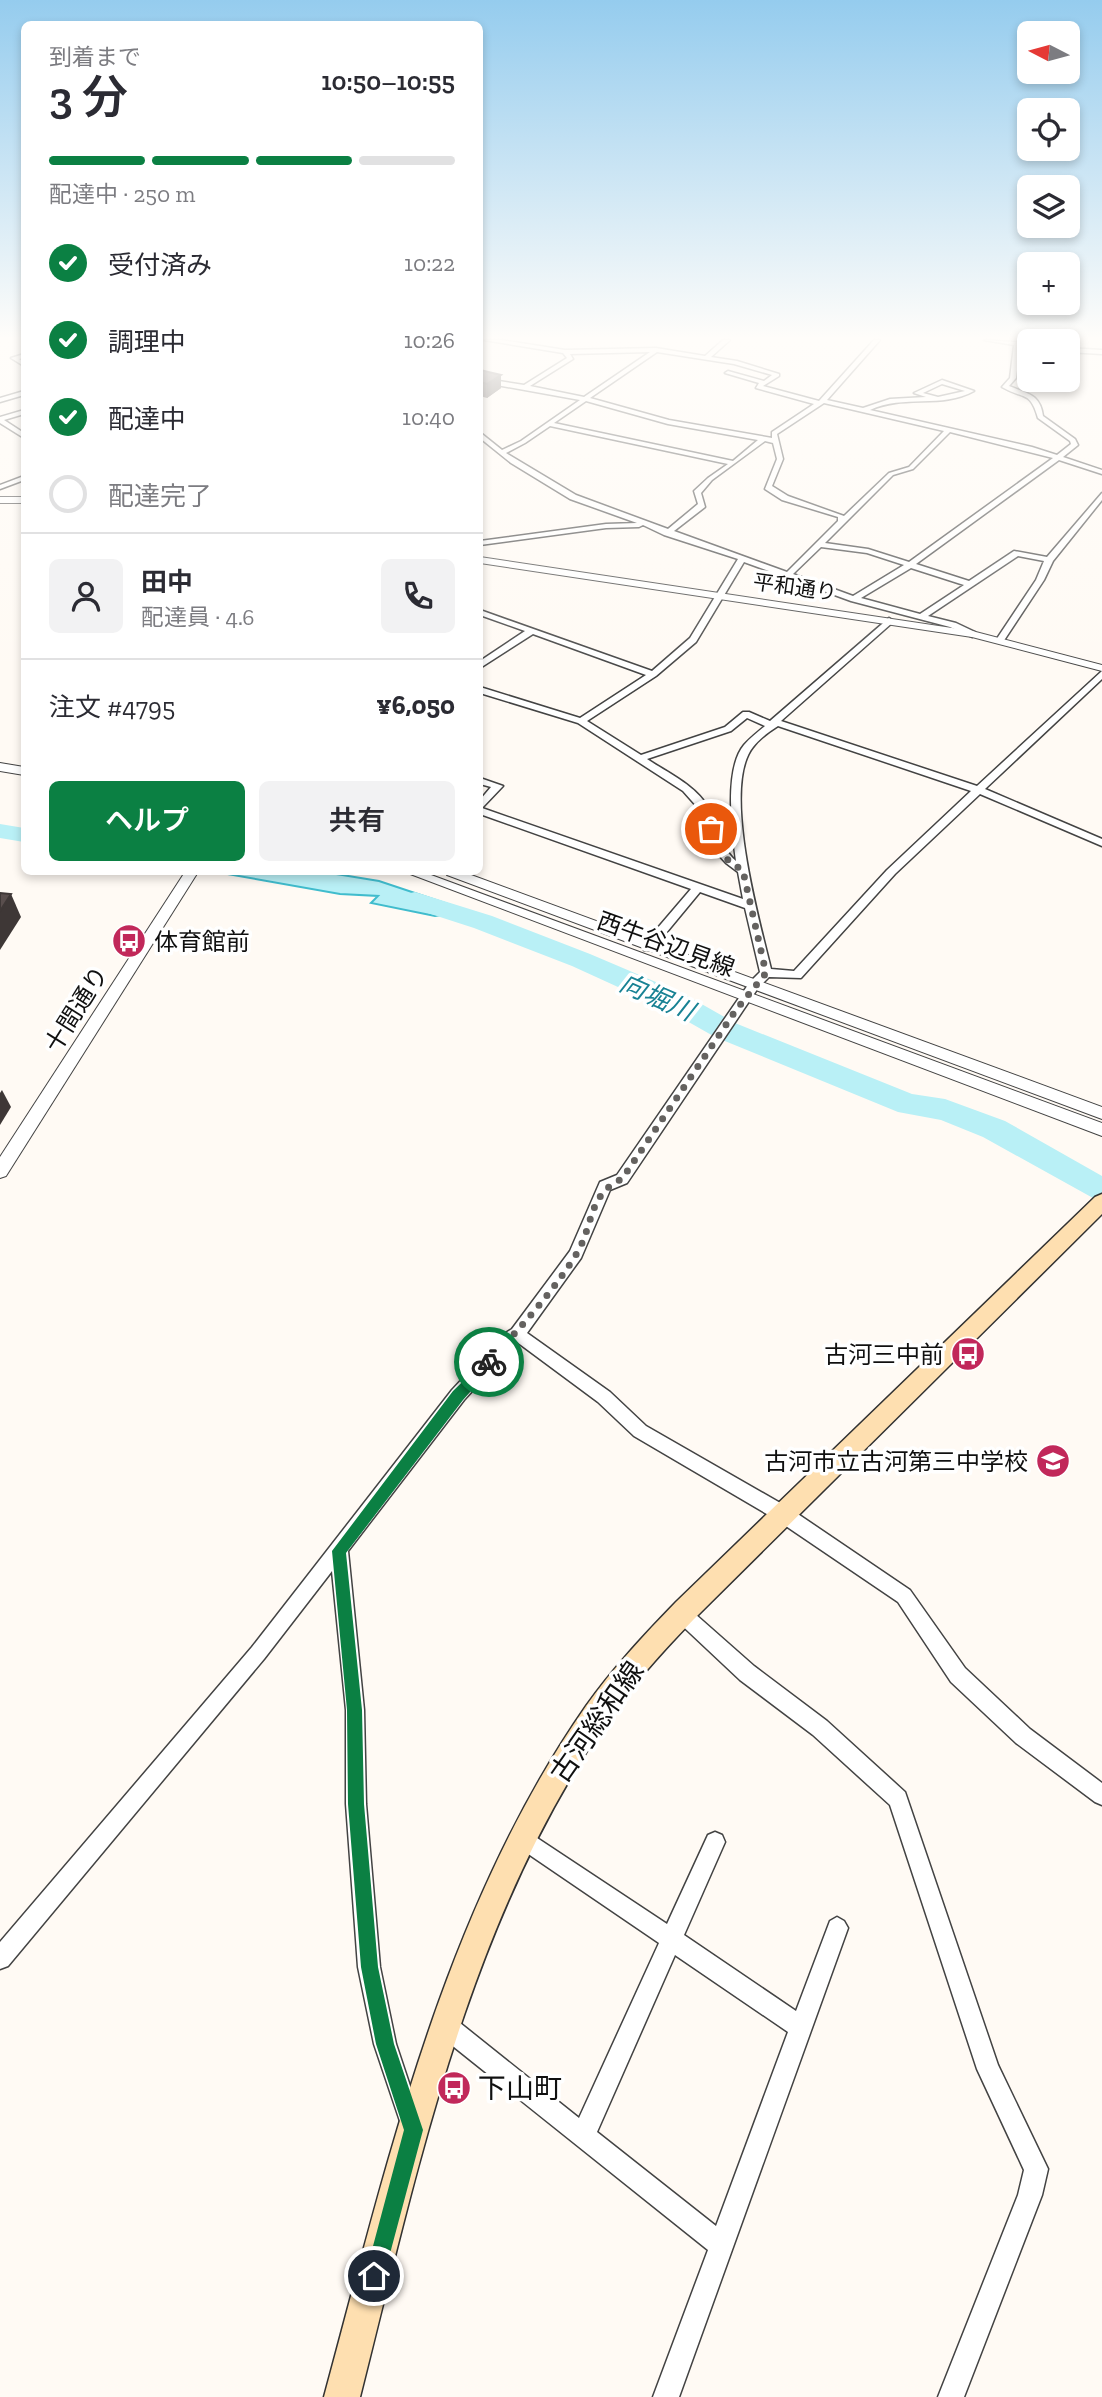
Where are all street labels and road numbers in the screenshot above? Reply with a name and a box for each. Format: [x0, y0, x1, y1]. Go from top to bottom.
street label: 平和通り [752, 569, 838, 605]
street label: 西牛谷辺見線 [593, 906, 739, 982]
street label: 十間通り [38, 961, 114, 1057]
street label: 古河総和線 [543, 1655, 651, 1789]

